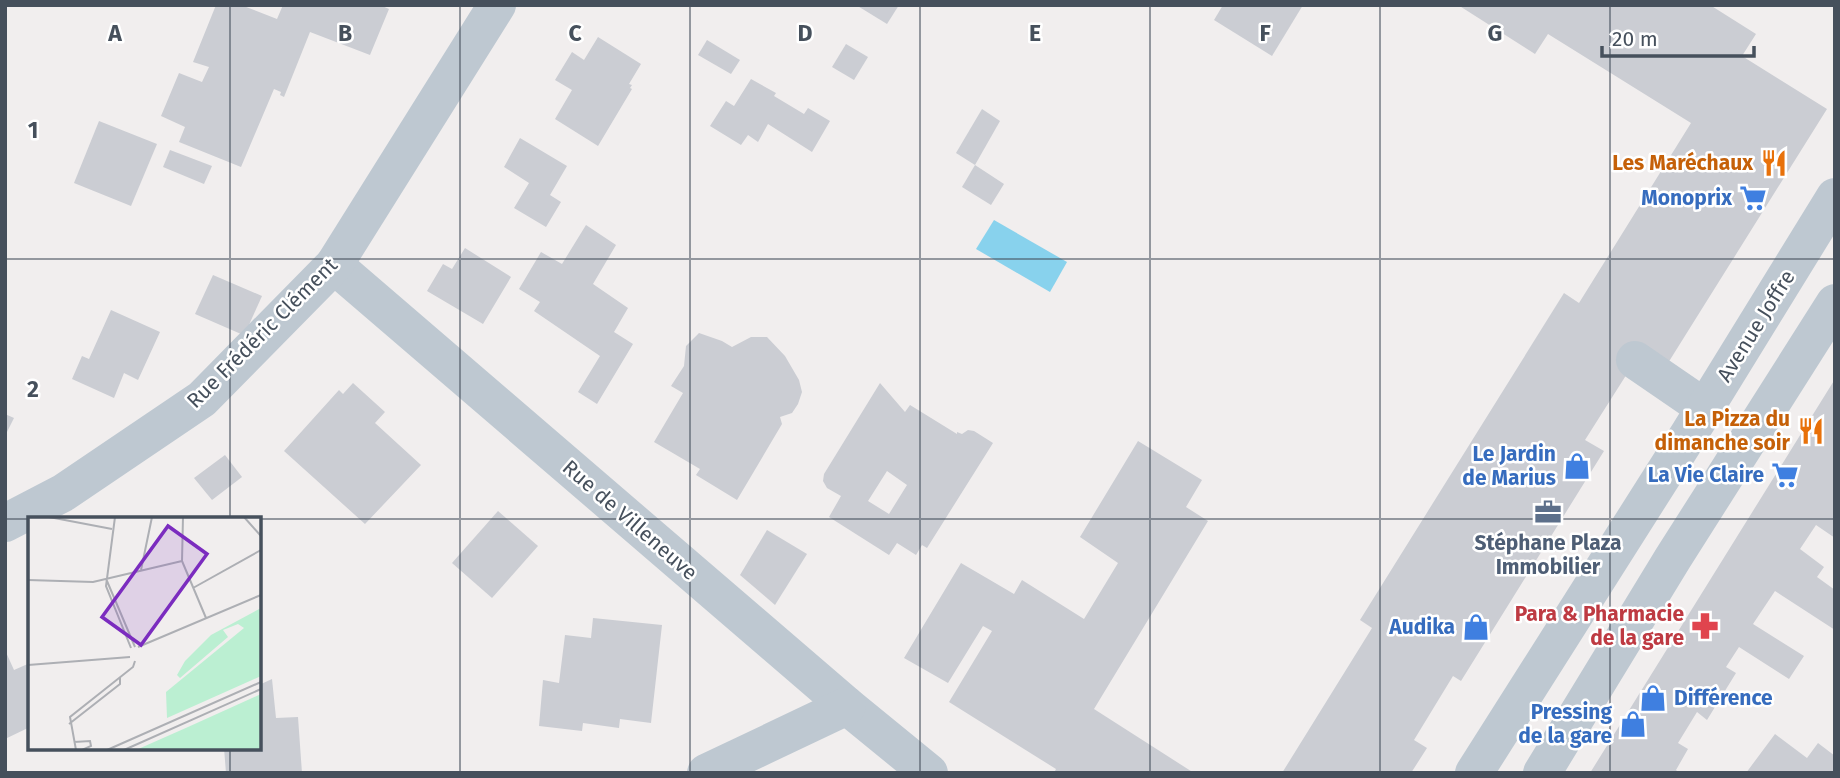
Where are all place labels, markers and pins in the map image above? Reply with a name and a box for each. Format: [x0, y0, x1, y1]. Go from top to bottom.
restaurant icon: Les Maréchaux [1759, 148, 1789, 178]
place label: Les Maréchaux [1612, 150, 1753, 176]
supermarket icon: Monoprix [1738, 183, 1768, 213]
place label: Monoprix [1641, 185, 1732, 211]
place label: La Pizza du dimanche soir [1655, 406, 1791, 456]
restaurant icon: La Pizza du dimanche soir [1796, 416, 1826, 446]
place label: Le Jardin de Marius [1462, 441, 1556, 491]
shop icon: Le Jardin de Marius [1562, 451, 1592, 481]
supermarket icon: La Vie Claire [1770, 460, 1800, 490]
place label: La Vie Claire [1648, 462, 1764, 488]
office icon: Stéphane Plaza Immobilier [1533, 497, 1563, 527]
place label: Stéphane Plaza Immobilier [1474, 530, 1622, 580]
place label: Para & Pharmacie de la gare [1515, 601, 1684, 651]
pharmacy icon: Para & Pharmacie de la gare [1690, 611, 1720, 641]
shop icon: Audika [1461, 612, 1491, 642]
place label: Audika [1388, 614, 1455, 640]
shop icon: Différence [1638, 683, 1668, 713]
place label: Différence [1674, 685, 1773, 711]
place label: Pressing de la gare [1518, 699, 1612, 749]
shop icon: Pressing de la gare [1618, 709, 1648, 739]

